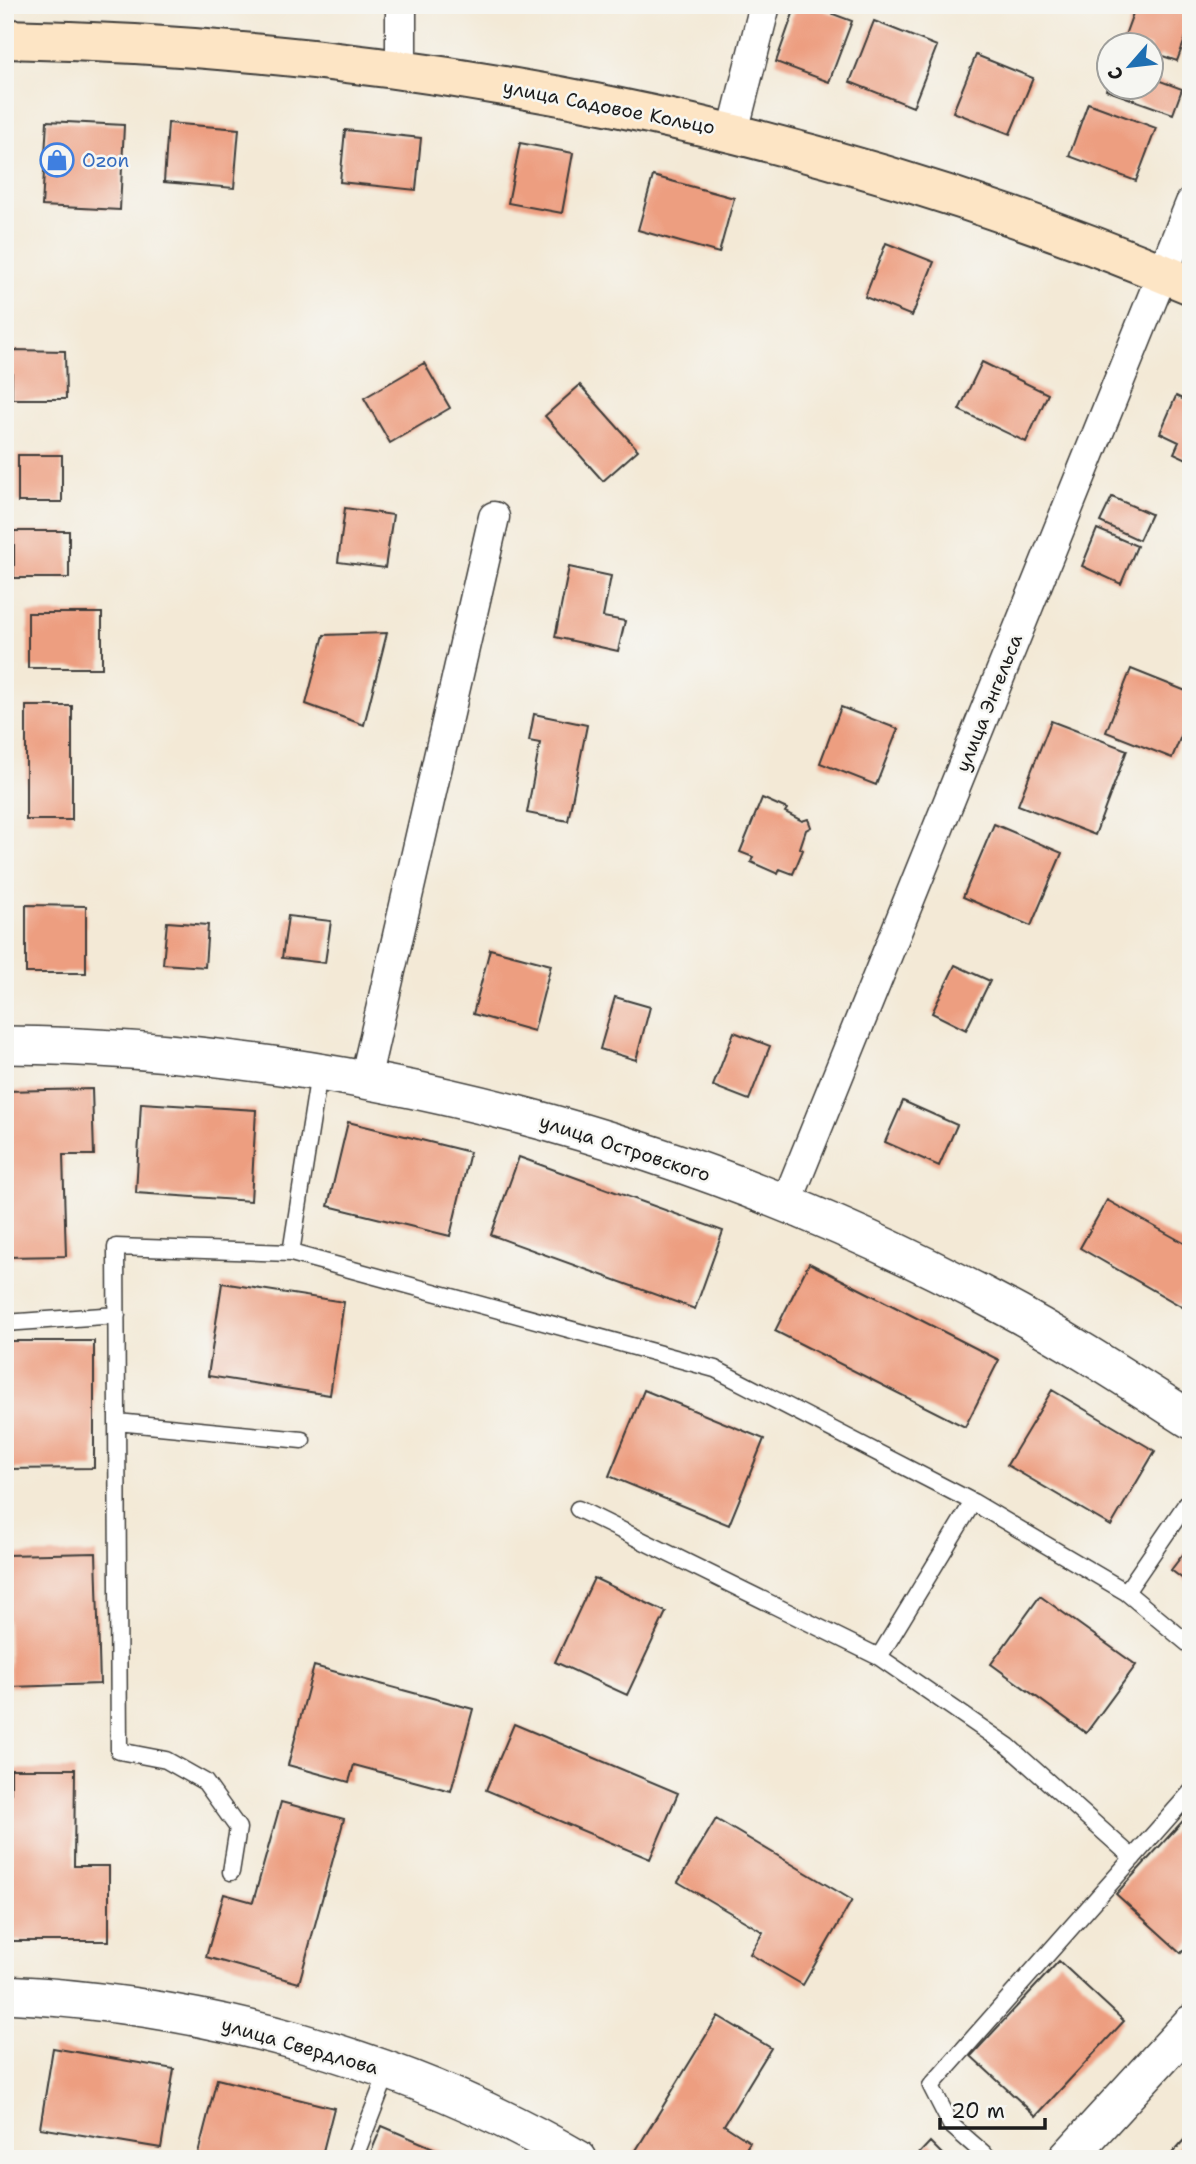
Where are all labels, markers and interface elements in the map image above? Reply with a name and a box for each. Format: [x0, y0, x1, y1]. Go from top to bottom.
north arrow [1094, 32, 1164, 102]
text: С [1102, 63, 1129, 85]
street label: улица Садовое Кольцо [501, 74, 717, 140]
shop icon: Ozon [38, 141, 76, 179]
place label: Ozon [82, 148, 129, 173]
street label: улица Энгельса [950, 630, 1028, 776]
street label: улица Островского [537, 1109, 713, 1187]
street label: улица Свердлова [219, 2012, 382, 2080]
scale bar [940, 2087, 1046, 2131]
text: 20 m [951, 2097, 1005, 2125]

